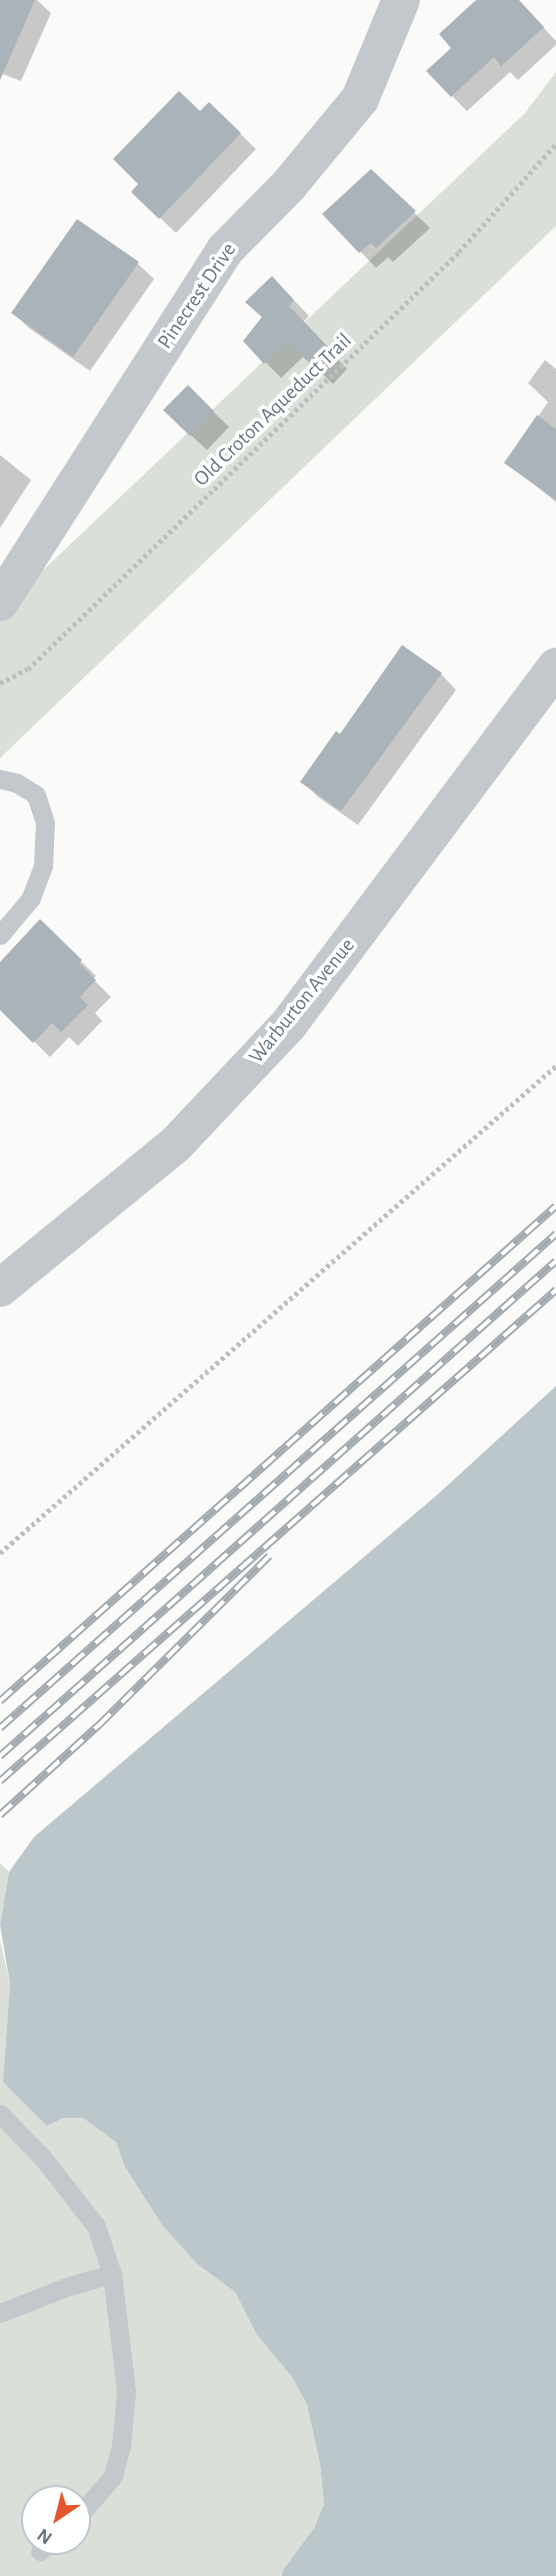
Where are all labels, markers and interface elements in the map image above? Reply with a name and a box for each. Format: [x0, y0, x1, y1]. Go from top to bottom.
street label: Pinecrest Drive [152, 238, 242, 354]
street label: Old Croton Aqueduct Trail [189, 328, 357, 492]
street label: Warburton Avenue [244, 933, 360, 1069]
north arrow [21, 2485, 91, 2555]
text: N [34, 2524, 56, 2548]

